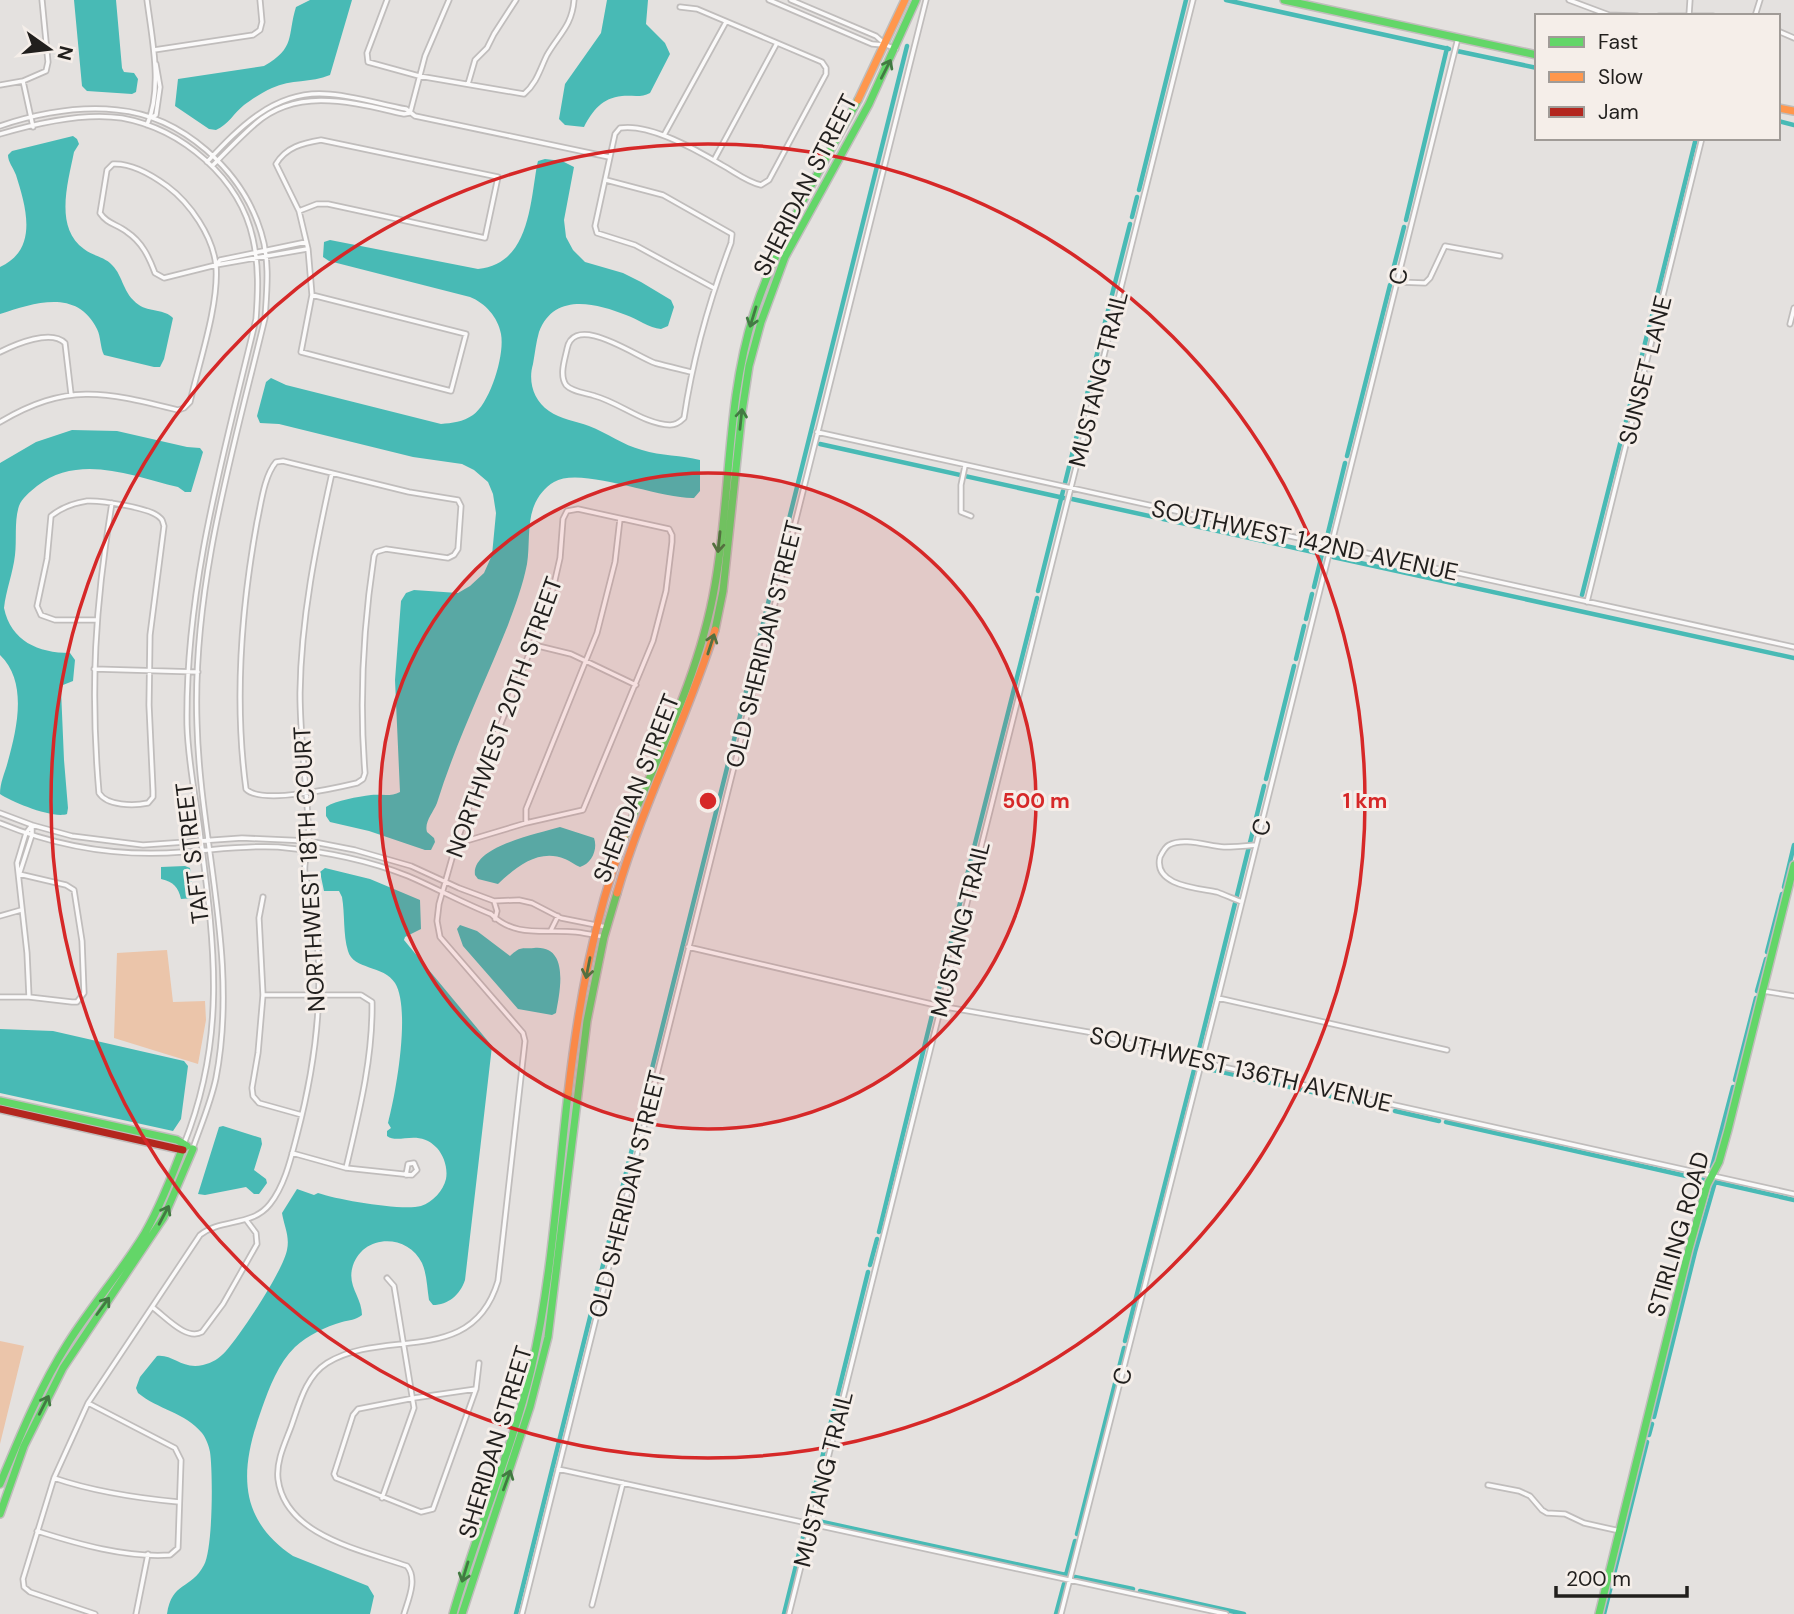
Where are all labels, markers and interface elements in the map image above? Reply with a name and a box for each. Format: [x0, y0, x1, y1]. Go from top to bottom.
north arrow [14, 14, 84, 84]
legend [1535, 14, 1780, 140]
text: Fast [1598, 28, 1638, 56]
text: N [51, 43, 79, 63]
one-way arrow [880, 59, 894, 80]
text: Slow [1598, 63, 1643, 91]
street label: SHERIDAN STREET [746, 89, 864, 281]
text: Jam [1598, 98, 1639, 126]
street label: C [1381, 264, 1415, 288]
street label: MUSTANG TRAIL [1061, 288, 1135, 470]
street label: SUNSET LANE [1612, 292, 1678, 448]
one-way arrow [746, 306, 758, 328]
one-way arrow [735, 409, 748, 431]
street label: SOUTHWEST 142ND AVENUE [1149, 492, 1461, 588]
street label: OLD SHERIDAN STREET [718, 517, 810, 771]
one-way arrow [713, 530, 726, 553]
street label: NORTHWEST 20TH STREET [439, 572, 569, 862]
one-way arrow [705, 634, 718, 656]
street label: SHERIDAN STREET [586, 689, 686, 887]
street label: NORTHWEST 18TH COURT [286, 725, 332, 1013]
street label: TAFT STREET [168, 781, 216, 925]
text: 500 m [1002, 787, 1070, 815]
text: 1 km [1343, 787, 1387, 815]
centre of rings [696, 789, 720, 813]
street label: C [1244, 815, 1278, 839]
street label: MUSTANG TRAIL [923, 838, 997, 1020]
one-way arrow [581, 956, 595, 979]
street label: SOUTHWEST 136TH AVENUE [1087, 1019, 1395, 1119]
street label: OLD SHERIDAN STREET [581, 1067, 673, 1321]
street label: STIRLING ROAD [1640, 1148, 1716, 1320]
one-way arrow [158, 1205, 172, 1226]
one-way arrow [96, 1297, 111, 1316]
street label: SHERIDAN STREET [451, 1342, 539, 1542]
street label: C [1105, 1364, 1139, 1388]
street label: MUSTANG TRAIL [786, 1388, 860, 1570]
one-way arrow [38, 1395, 51, 1416]
one-way arrow [502, 1469, 514, 1491]
scale bar [1556, 1554, 1687, 1598]
one-way arrow [457, 1561, 470, 1583]
text: 200 m [1566, 1565, 1631, 1593]

